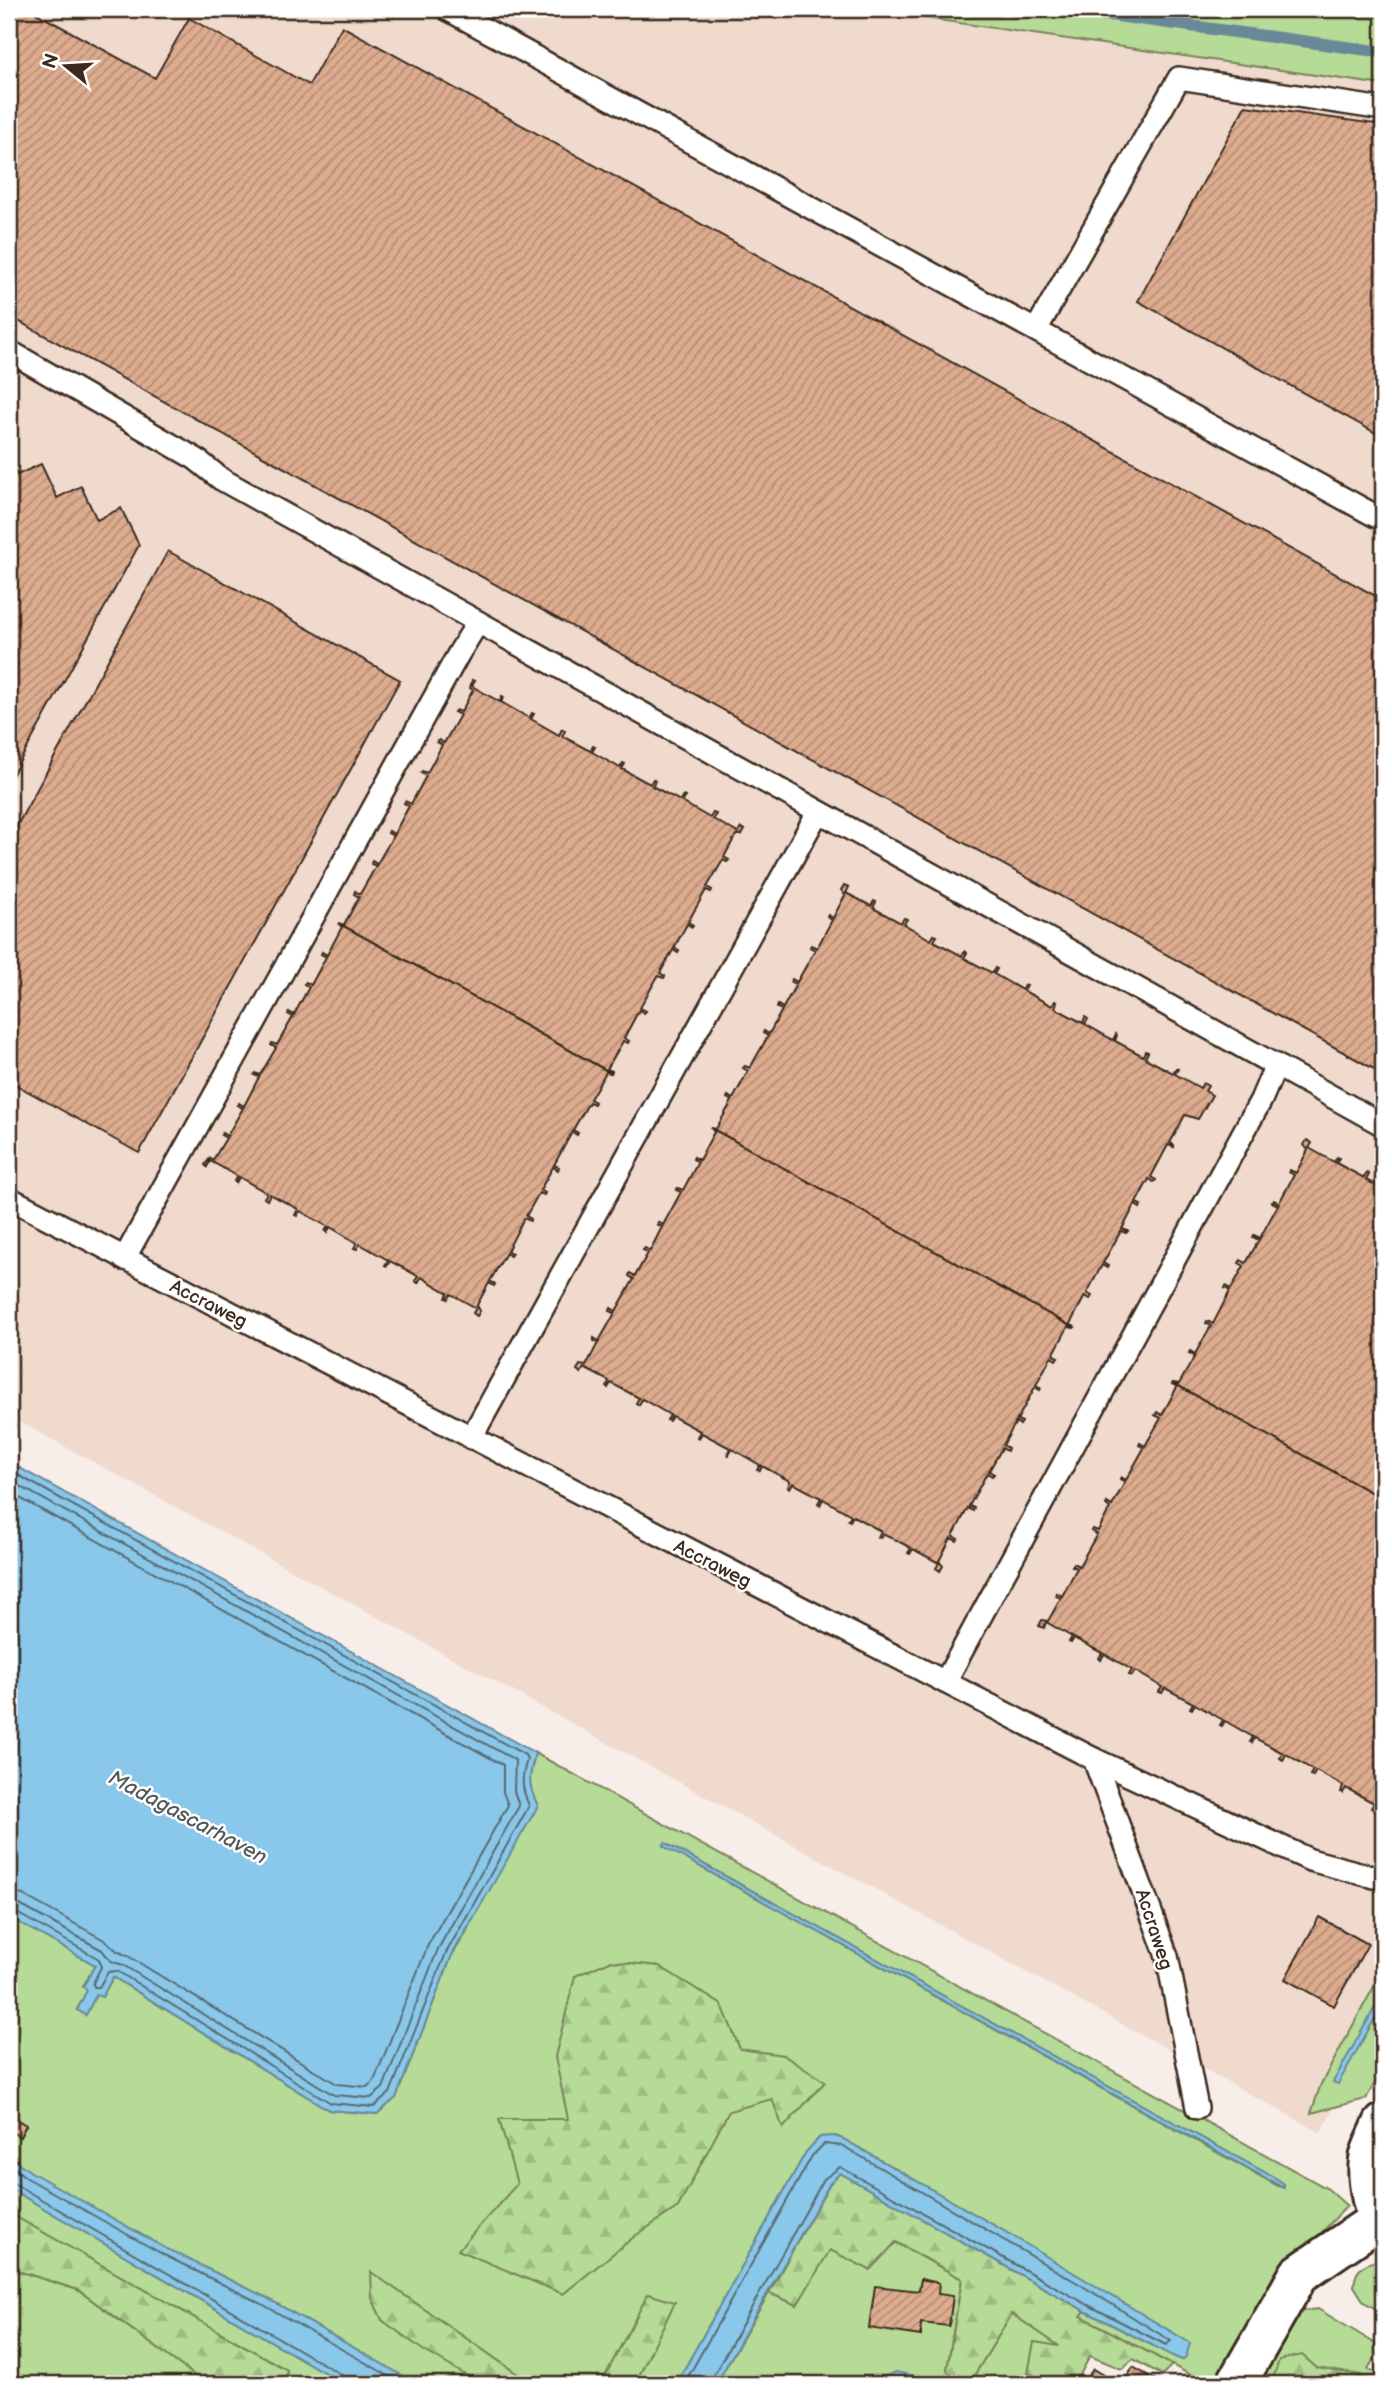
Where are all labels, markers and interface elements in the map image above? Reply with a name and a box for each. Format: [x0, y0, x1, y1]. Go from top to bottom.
north arrow [32, 32, 102, 102]
text: N [38, 51, 64, 72]
street label: Accraweg [166, 1275, 251, 1334]
street label: Accraweg [670, 1535, 755, 1594]
water label: Madagascarhaven [104, 1765, 271, 1870]
street label: Accraweg [1130, 1886, 1177, 1973]

